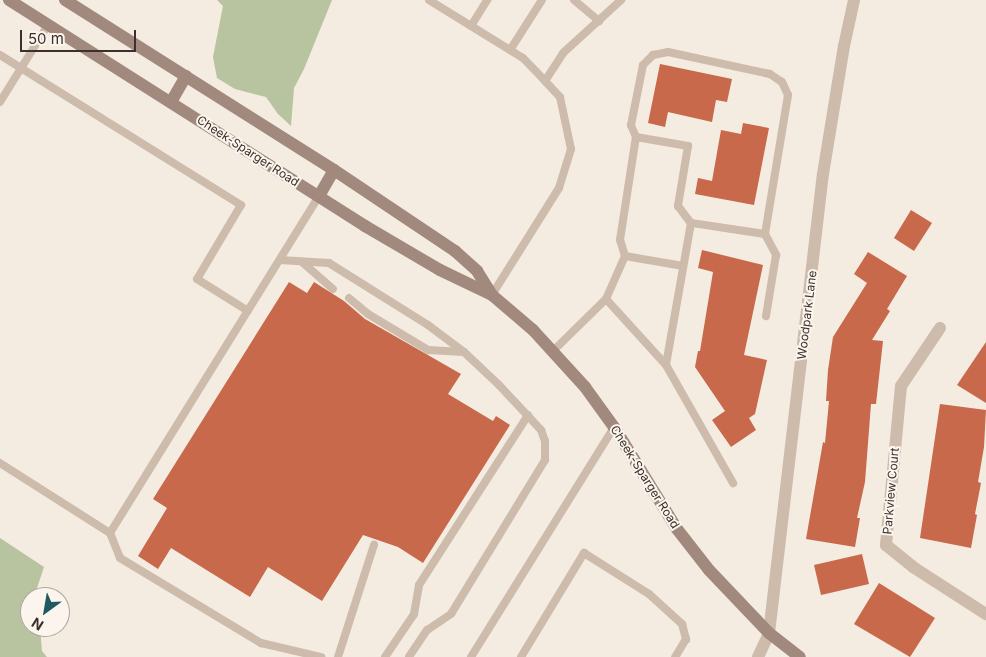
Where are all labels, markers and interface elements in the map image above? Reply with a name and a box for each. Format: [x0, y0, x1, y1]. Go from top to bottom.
scale bar [22, 20, 139, 52]
text: 50 m [28, 29, 64, 48]
street label: Cheek-Sparger Road [194, 113, 302, 189]
street label: Woodpark Lane [794, 270, 820, 360]
street label: Cheek-Sparger Road [607, 423, 683, 531]
street label: Parkview Court [880, 447, 902, 535]
north arrow [20, 587, 70, 637]
text: N [28, 614, 46, 634]

